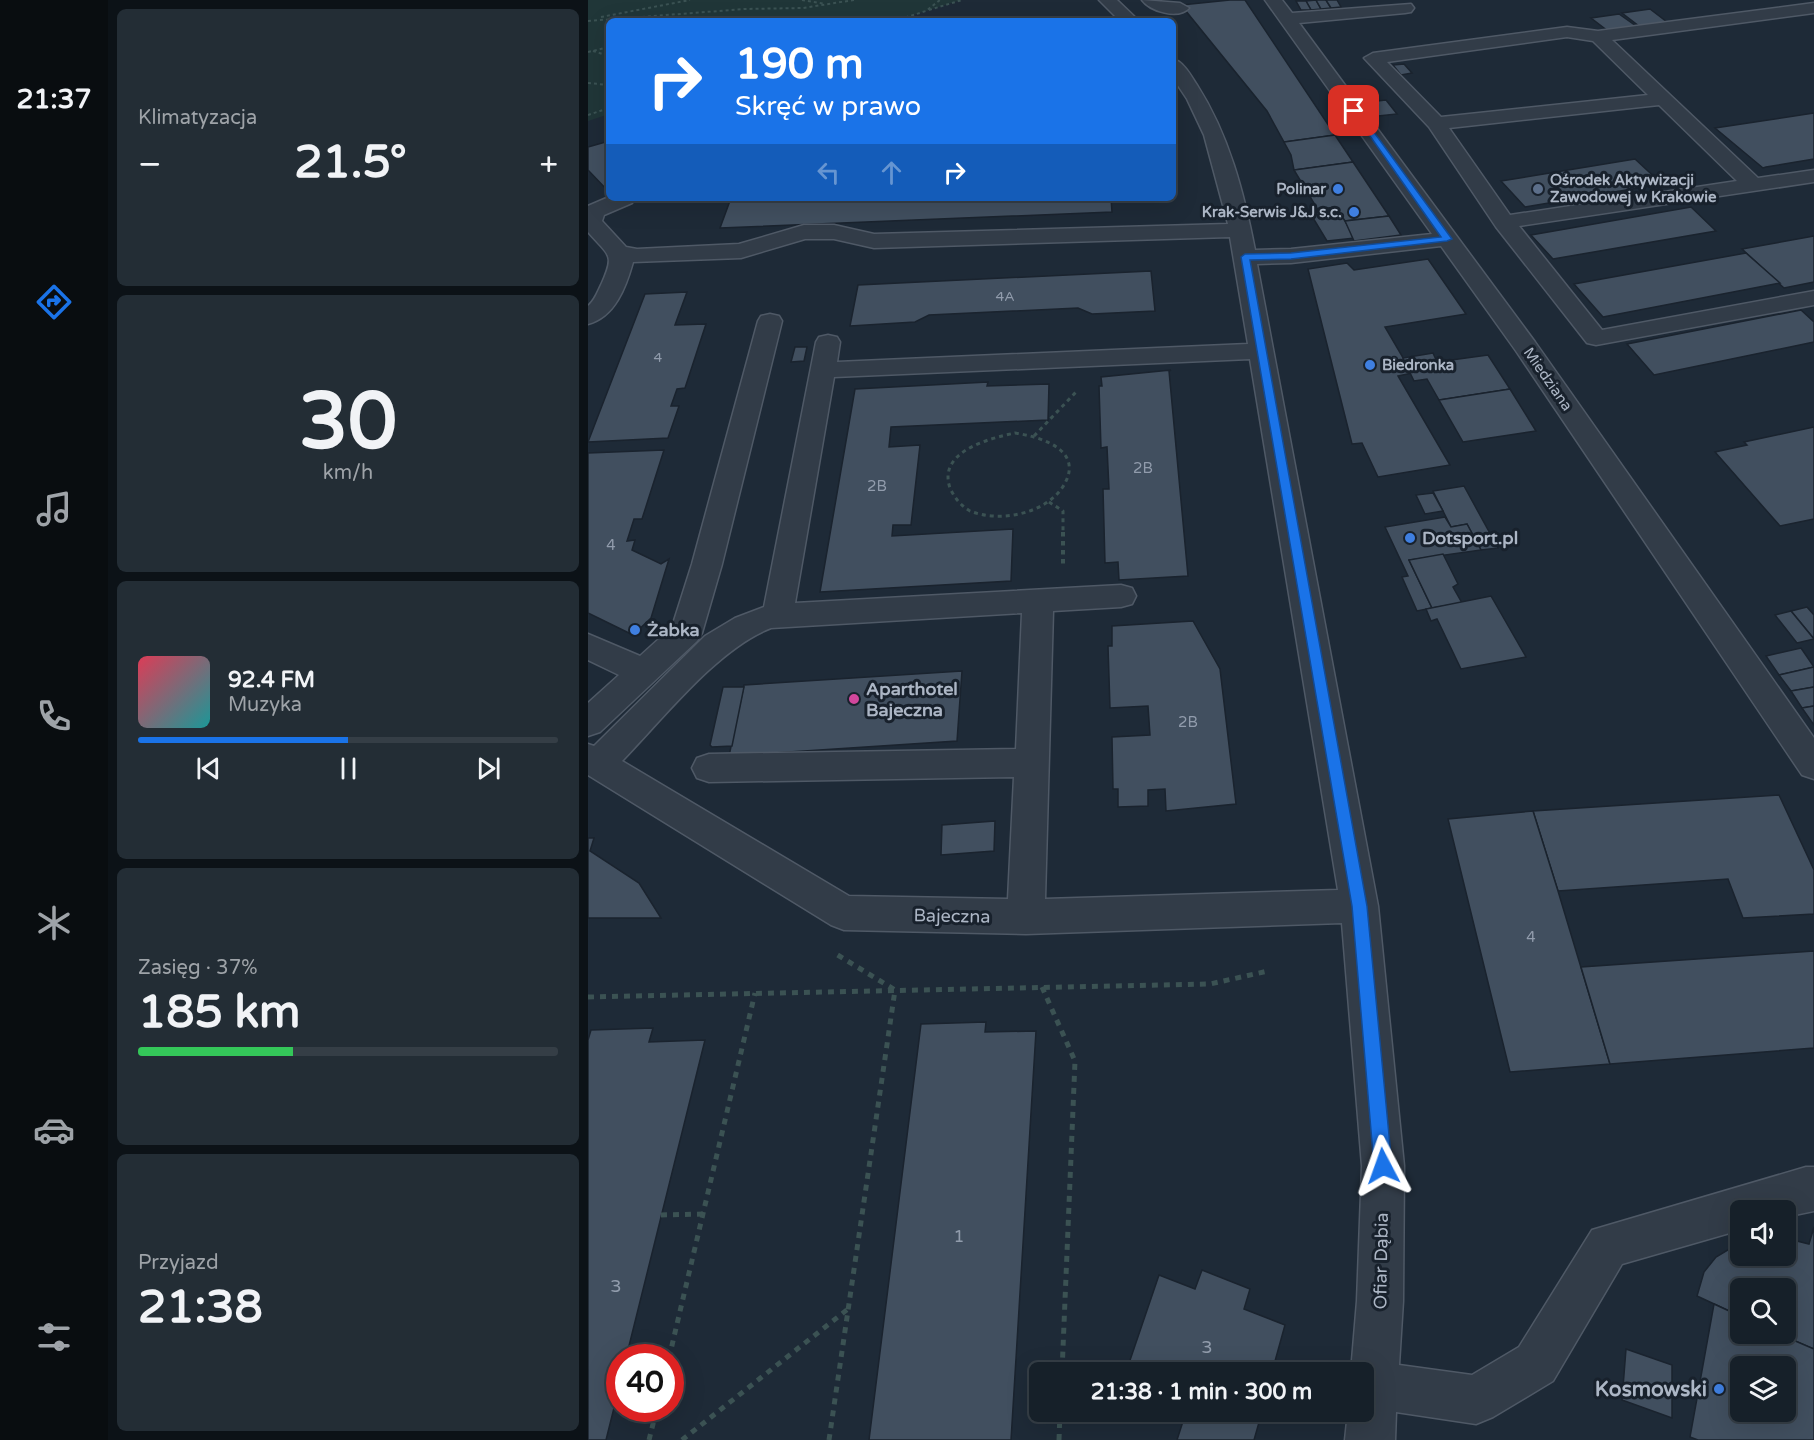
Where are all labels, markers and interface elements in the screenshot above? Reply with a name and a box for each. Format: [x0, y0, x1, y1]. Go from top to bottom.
text: 190 m [735, 39, 864, 90]
icon: right [636, 42, 714, 120]
text: 21:37 [17, 83, 91, 116]
pin [1328, 85, 1379, 136]
text: Skręć w prawo [735, 90, 921, 123]
icon: arrive [1337, 94, 1370, 127]
text: Klimatyzacja [138, 106, 257, 130]
text: 21.5° [294, 136, 407, 190]
text: − [138, 145, 162, 184]
text: + [539, 145, 558, 184]
icon: left [812, 156, 845, 189]
icon: ahead [875, 156, 908, 189]
icon: right [938, 156, 971, 189]
place label: Ośrodek Aktywizacji Zawodowej w Krakowie [1550, 171, 1717, 207]
place label: Polinar [1276, 180, 1326, 198]
marker: Polinar [1331, 182, 1345, 196]
marker: Ośrodek Aktywizacji Zawodowej w Krakowie [1531, 182, 1545, 196]
place label: Krak-Serwis J&J s.c. [1202, 203, 1342, 221]
marker: Krak-Serwis J&J s.c. [1347, 205, 1361, 219]
icon: directions [33, 281, 75, 323]
house number: 4A [995, 288, 1015, 305]
street label: Miedziana [1520, 344, 1576, 414]
house number: 4 [654, 349, 663, 366]
place label: Biedronka [1382, 356, 1454, 374]
marker: Biedronka [1363, 358, 1377, 372]
text: 30 [299, 375, 397, 469]
house number: 2B [1133, 459, 1153, 477]
text: km/h [323, 461, 373, 485]
house number: 2B [867, 477, 887, 495]
icon: music [33, 488, 75, 530]
place label: Dotsport.pl [1422, 527, 1518, 549]
marker: Dotsport.pl [1403, 531, 1417, 545]
house number: 4 [606, 536, 616, 554]
place label: Żabka [647, 619, 700, 641]
marker: Żabka [628, 623, 642, 637]
text: 92.4 FM [228, 667, 315, 693]
place label: Aparthotel Bajeczna [866, 678, 958, 721]
marker: Aparthotel Bajeczna [847, 692, 861, 706]
text: Muzyka [228, 693, 302, 717]
icon: phone [33, 695, 75, 737]
house number: 2B [1178, 713, 1198, 731]
icon: previous [192, 752, 225, 785]
icon: pause [332, 752, 365, 785]
icon: next [472, 752, 505, 785]
icon: climate [33, 902, 75, 944]
street label: Bajeczna [913, 904, 991, 928]
house number: 4 [1526, 928, 1536, 946]
text: Zasięg · 37% [138, 956, 258, 980]
text: 185 km [138, 986, 300, 1040]
icon: car [33, 1109, 75, 1151]
position arrow [1351, 1134, 1415, 1198]
map controls [1730, 1200, 1796, 1422]
button: sound [1730, 1200, 1796, 1266]
street label: Ofiar Dąbia [1369, 1212, 1393, 1310]
house number: 1 [953, 1225, 965, 1247]
text: Przyjazd [138, 1251, 219, 1275]
house number: 3 [610, 1275, 622, 1297]
button: search [1730, 1278, 1796, 1344]
text: 21:38 [138, 1281, 263, 1335]
icon: filters [33, 1316, 75, 1358]
house number: 3 [1201, 1336, 1213, 1358]
speed limit sign: 40 [606, 1344, 684, 1422]
button: layers [1730, 1356, 1796, 1422]
place label: Kosmowski [1595, 1377, 1707, 1402]
text: 21:38 · 1 min · 300 m [1091, 1379, 1312, 1405]
marker: Kosmowski [1712, 1382, 1726, 1396]

